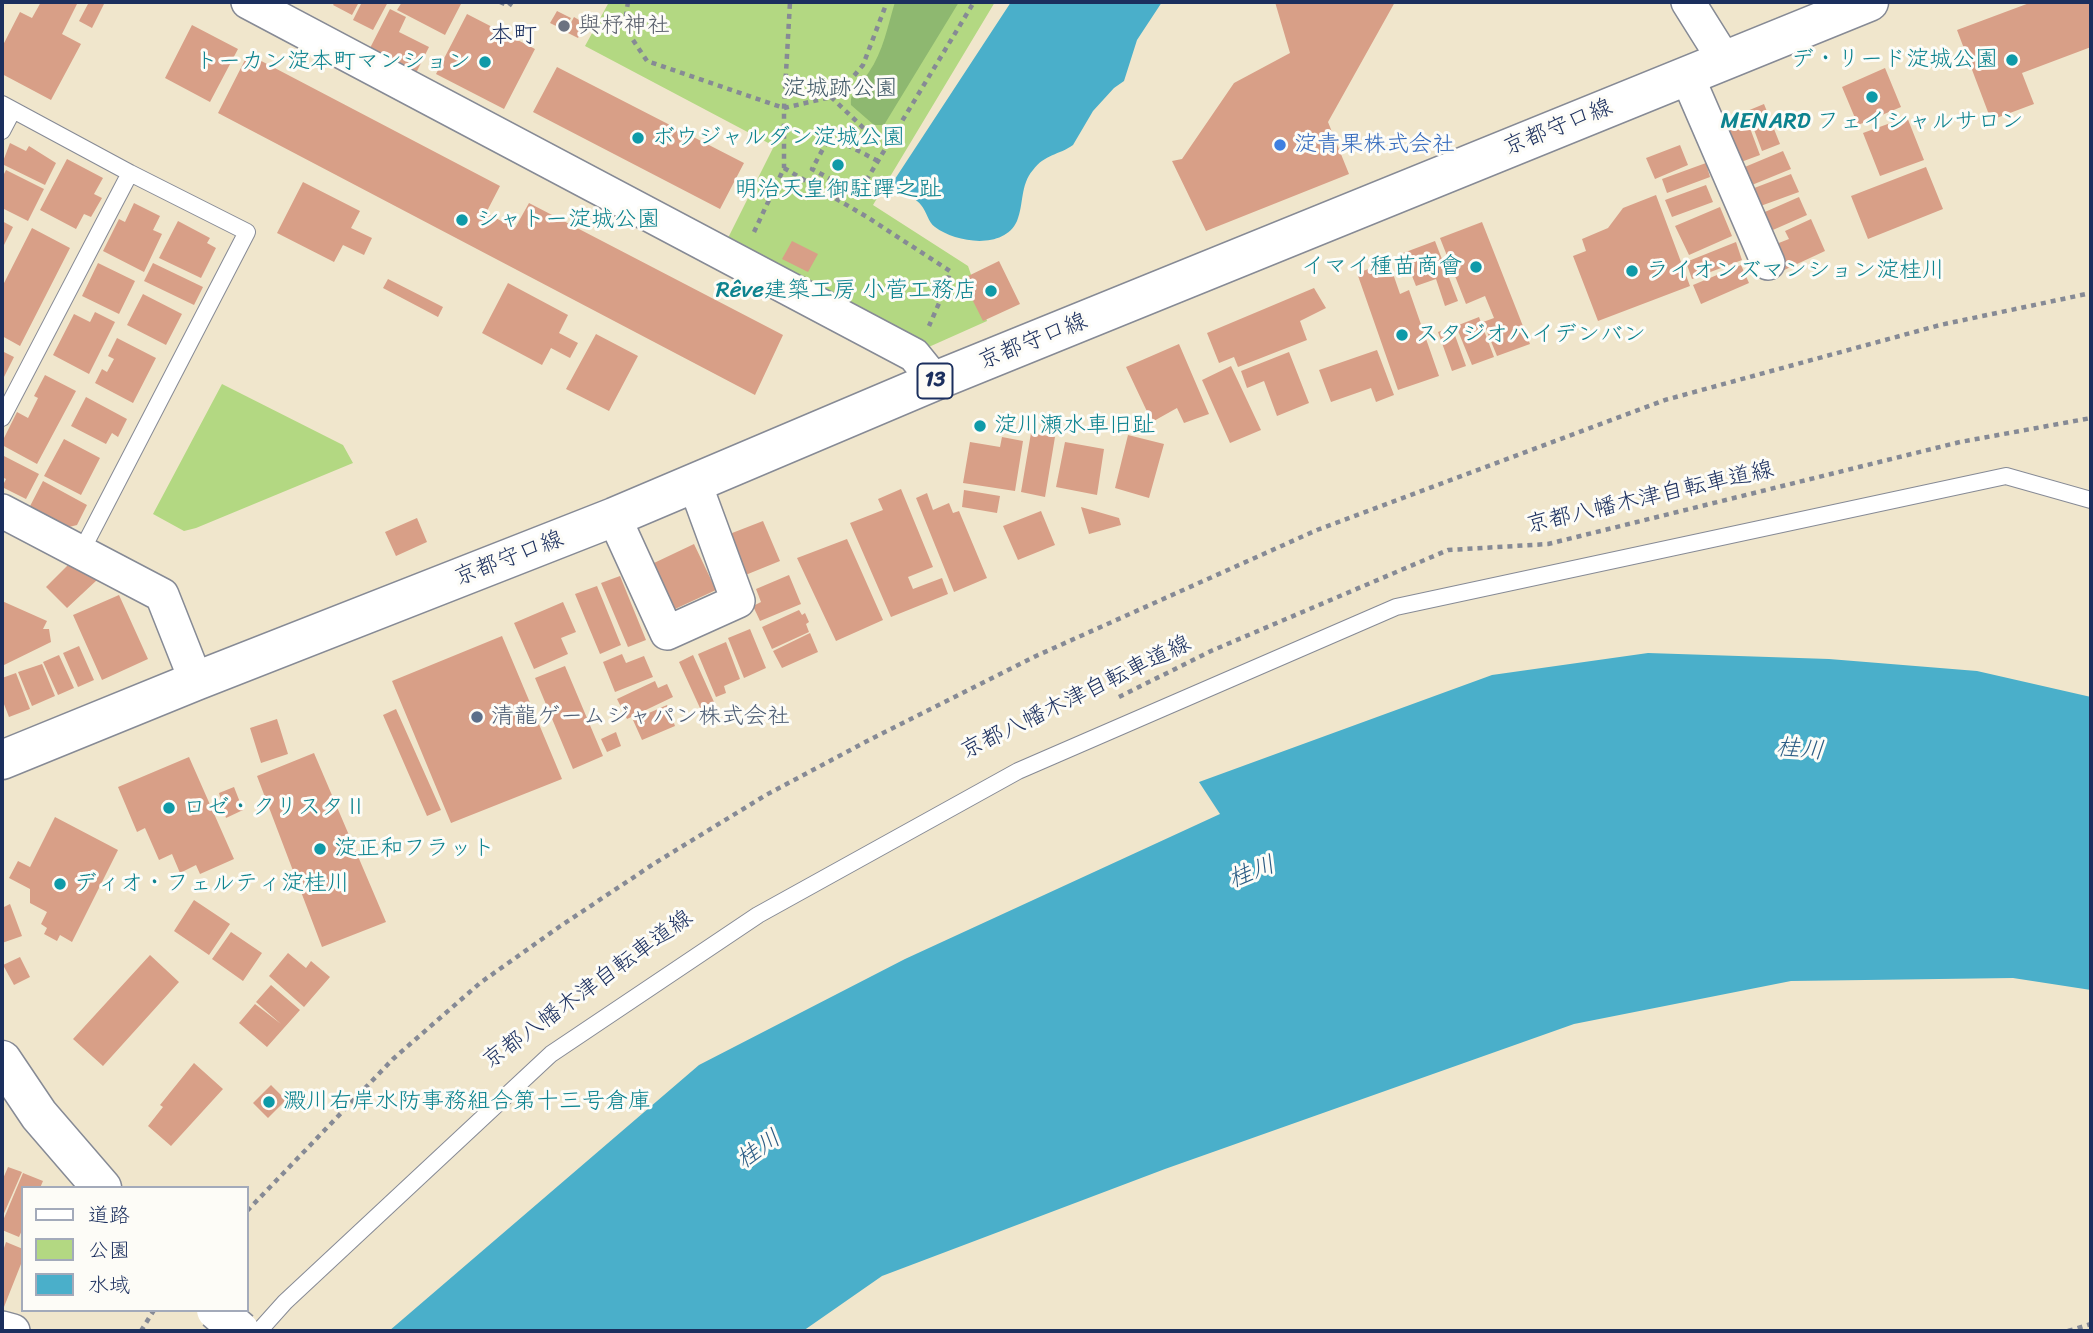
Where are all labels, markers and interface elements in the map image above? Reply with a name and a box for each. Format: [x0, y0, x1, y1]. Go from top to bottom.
place label: 與杼神社 [578, 12, 670, 40]
marker: 與杼神社 [556, 18, 572, 34]
district label: 本町 [489, 22, 537, 50]
place label: デ・リード淀城公園 [1791, 46, 1998, 74]
place label: トーカン淀本町マンション [195, 48, 471, 76]
marker: デ・リード淀城公園 [2004, 52, 2020, 68]
marker: トーカン淀本町マンション [477, 54, 493, 70]
park label: 淀城跡公園 [783, 75, 897, 103]
marker: MENARD フェイシャルサロン [1864, 89, 1880, 105]
street label: 京都守口線 [1500, 94, 1616, 162]
place label: MENARD フェイシャルサロン [1720, 108, 2024, 136]
place label: ボウジャルダン淀城公園 [652, 124, 905, 152]
marker: ボウジャルダン淀城公園 [630, 130, 646, 146]
place label: 淀青果株式会社 [1294, 131, 1455, 159]
marker: 淀青果株式会社 [1272, 137, 1288, 153]
marker: 明治天皇御駐蹕之趾 [830, 157, 846, 173]
place label: 明治天皇御駐蹕之趾 [735, 176, 941, 204]
place label: シャトー淀城公園 [476, 206, 660, 234]
marker: シャトー淀城公園 [454, 212, 470, 228]
place label: イマイ種苗商會 [1301, 253, 1462, 281]
place label: ライオンズマンション淀桂川 [1646, 257, 1945, 285]
marker: イマイ種苗商會 [1468, 259, 1484, 275]
marker: ライオンズマンション淀桂川 [1624, 263, 1640, 279]
place label: Rêve建築工房 小菅工務店 [716, 277, 977, 305]
marker: Rêve建築工房 小菅工務店 [983, 283, 999, 299]
street label: 京都守口線 [975, 308, 1091, 376]
place label: スタジオハイデンバン [1416, 321, 1646, 349]
marker: スタジオハイデンバン [1394, 327, 1410, 343]
road number: 13 [918, 364, 953, 398]
place label: 淀川瀬水車旧趾 [994, 412, 1155, 440]
marker: 淀川瀬水車旧趾 [972, 418, 988, 434]
street label: 京都八幡木津自転車道線 [1524, 456, 1776, 540]
street label: 京都守口線 [450, 526, 568, 592]
street label: 京都八幡木津自転車道線 [956, 630, 1196, 766]
place label: 清龍ゲームジャパン株式会社 [491, 703, 790, 731]
marker: 清龍ゲームジャパン株式会社 [469, 709, 485, 725]
water label: 桂川 [1775, 734, 1825, 766]
place label: ロゼ・クリスタⅡ [183, 794, 367, 822]
marker: ロゼ・クリスタⅡ [161, 800, 177, 816]
place label: 淀正和フラット [334, 835, 495, 863]
marker: 淀正和フラット [312, 841, 328, 857]
water label: 桂川 [1224, 851, 1280, 895]
place label: ディオ・フェルティ淀桂川 [74, 870, 350, 898]
marker: ディオ・フェルティ淀桂川 [52, 876, 68, 892]
street label: 京都八幡木津自転車道線 [478, 904, 698, 1076]
place label: 澱川右岸水防事務組合第十三号倉庫 [283, 1088, 651, 1116]
marker: 澱川右岸水防事務組合第十三号倉庫 [261, 1094, 277, 1110]
water label: 桂川 [731, 1124, 787, 1176]
legend [21, 1186, 248, 1312]
text: 道路 [88, 1196, 130, 1234]
text: 公園 [88, 1231, 130, 1269]
text: 水域 [88, 1266, 130, 1304]

